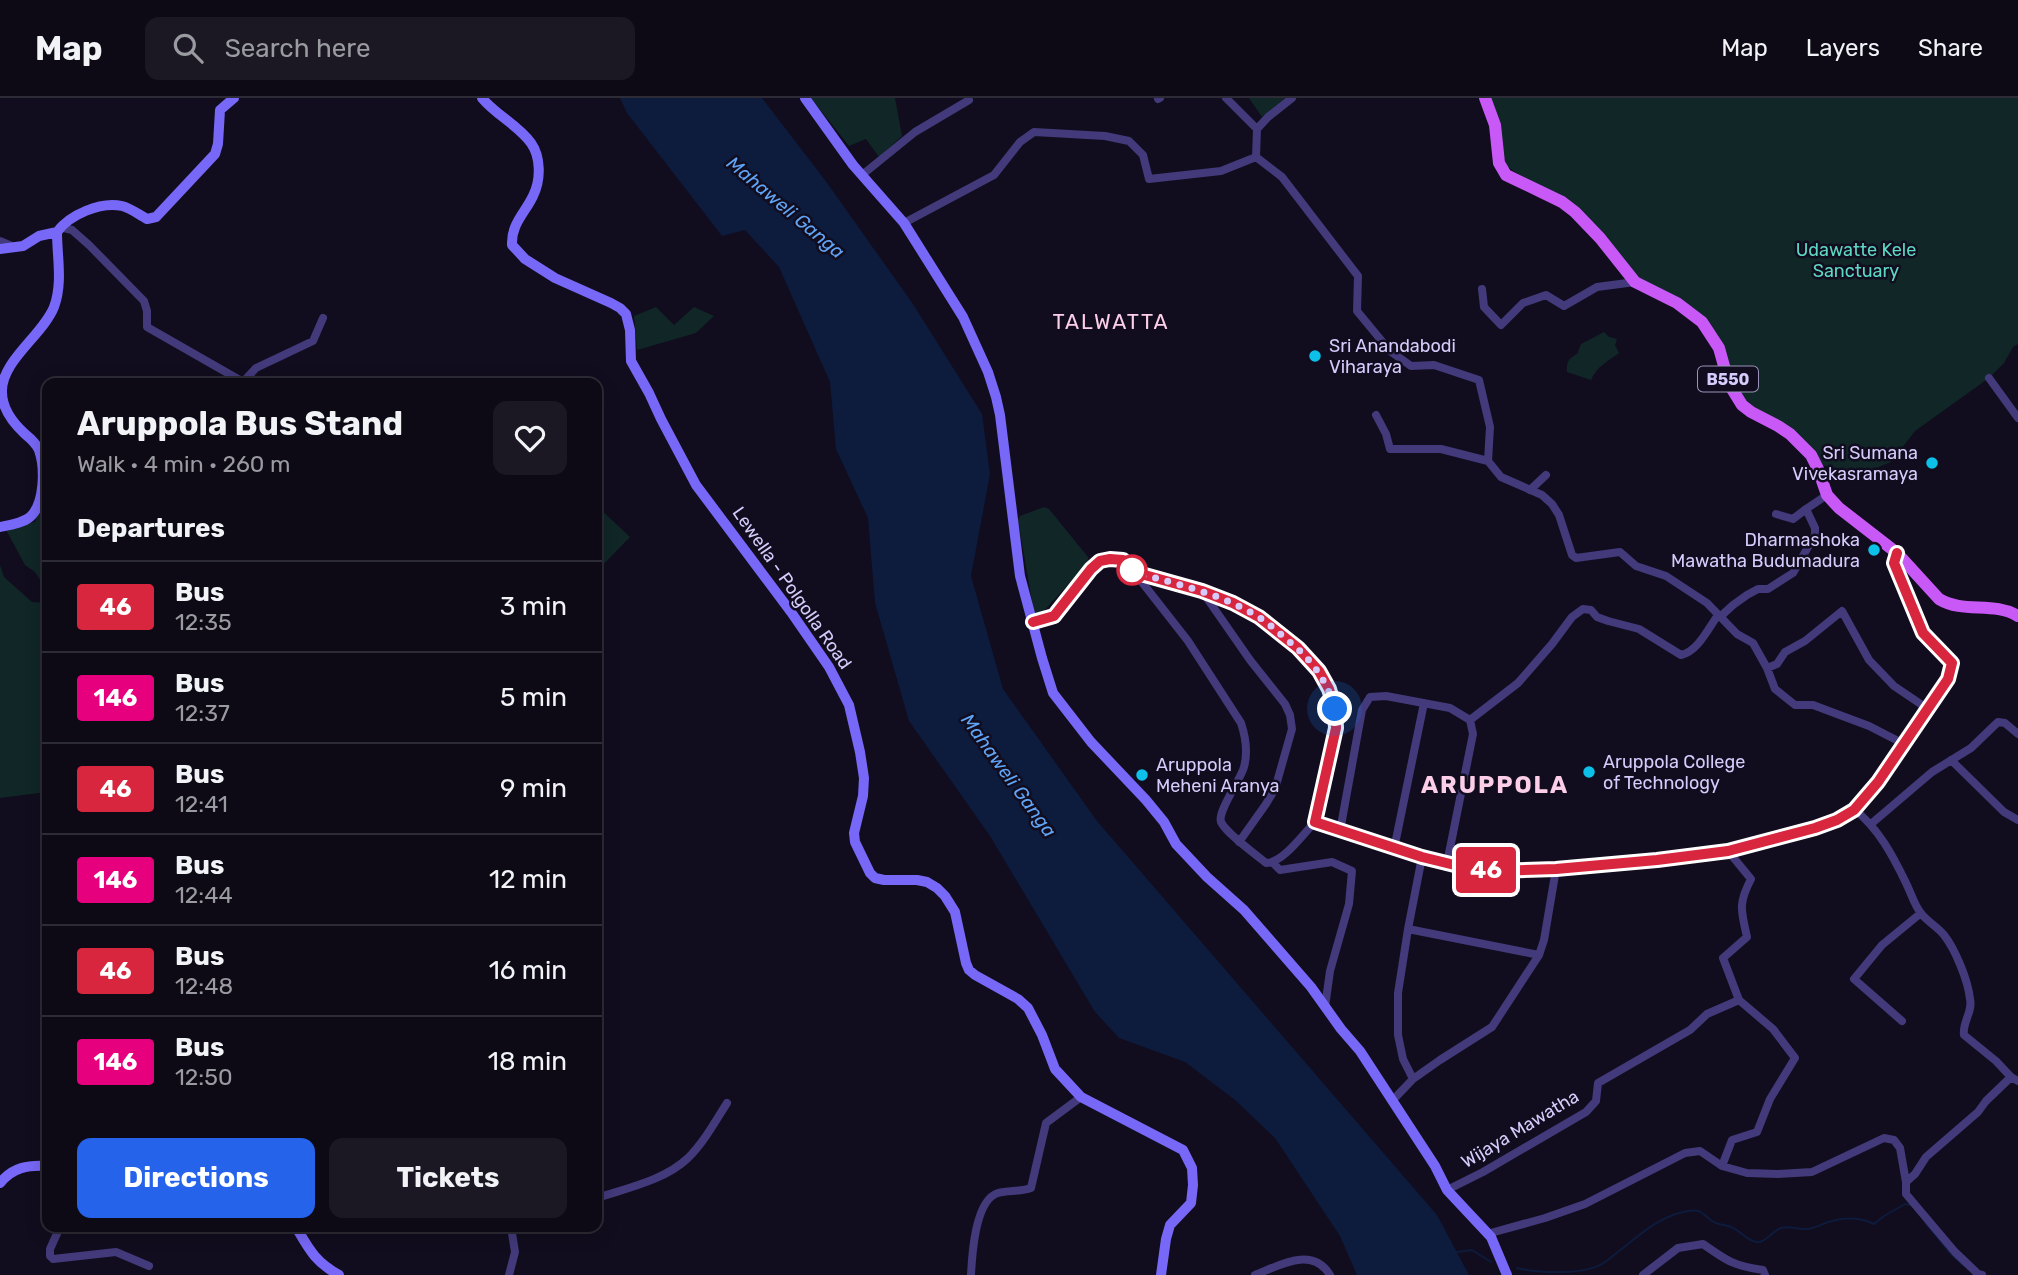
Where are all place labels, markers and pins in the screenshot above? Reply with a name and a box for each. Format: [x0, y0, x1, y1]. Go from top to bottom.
place label: Sri Anandabodi Viharaya [1329, 335, 1456, 378]
marker: Sri Anandabodi Viharaya [1307, 348, 1323, 364]
place label: Sri Sumana Vivekasramaya [1792, 442, 1918, 485]
marker: Sri Sumana Vivekasramaya [1924, 455, 1940, 471]
place label: Dharmashoka Mawatha Budumadura [1671, 529, 1860, 572]
marker: Dharmashoka Mawatha Budumadura [1866, 542, 1882, 558]
unlabelled marker [1117, 555, 1147, 585]
place label: Aruppola College of Technology [1603, 751, 1745, 794]
place label: Aruppola Meheni Aranya [1156, 754, 1279, 797]
marker: Aruppola College of Technology [1581, 764, 1597, 780]
marker: Aruppola Meheni Aranya [1134, 767, 1150, 783]

